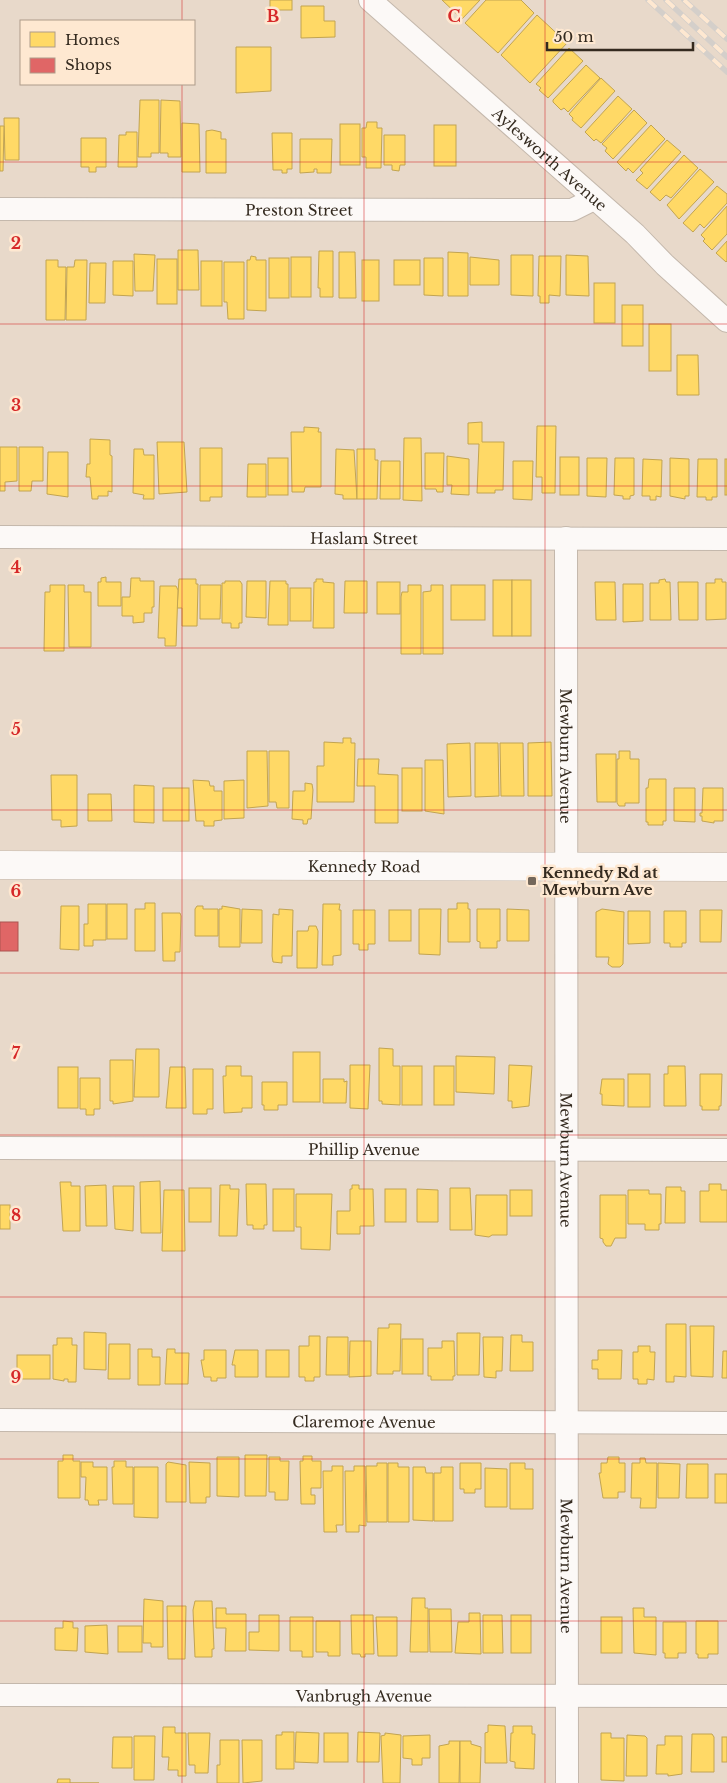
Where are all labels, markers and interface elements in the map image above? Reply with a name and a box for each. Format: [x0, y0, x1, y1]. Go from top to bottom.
text: B [267, 6, 280, 26]
text: C [447, 6, 461, 26]
legend [20, 20, 195, 85]
scale bar [547, 20, 693, 52]
text: 50 m [554, 27, 594, 46]
text: Homes [65, 30, 120, 49]
text: Shops [65, 55, 112, 74]
street label: Aylesworth Avenue [488, 103, 611, 215]
street label: Preston Street [245, 200, 353, 219]
text: 2 [11, 233, 21, 253]
text: 3 [11, 395, 21, 415]
street label: Haslam Street [310, 528, 418, 548]
text: 4 [11, 557, 21, 577]
street label: Mewburn Avenue [557, 688, 576, 824]
text: 5 [11, 719, 21, 739]
street label: Kennedy Road [308, 856, 420, 876]
place label: Kennedy Rd at Mewburn Ave [542, 863, 658, 899]
marker: Kennedy Rd at Mewburn Ave [526, 875, 538, 887]
text: 6 [11, 881, 22, 901]
text: 7 [12, 1043, 21, 1063]
street label: Mewburn Avenue [557, 1092, 576, 1228]
street label: Phillip Avenue [308, 1139, 420, 1159]
text: 8 [11, 1205, 21, 1225]
text: 9 [11, 1367, 22, 1387]
street label: Claremore Avenue [292, 1412, 436, 1431]
street label: Mewburn Avenue [557, 1498, 576, 1634]
street label: Vanbrugh Avenue [295, 1686, 432, 1705]

